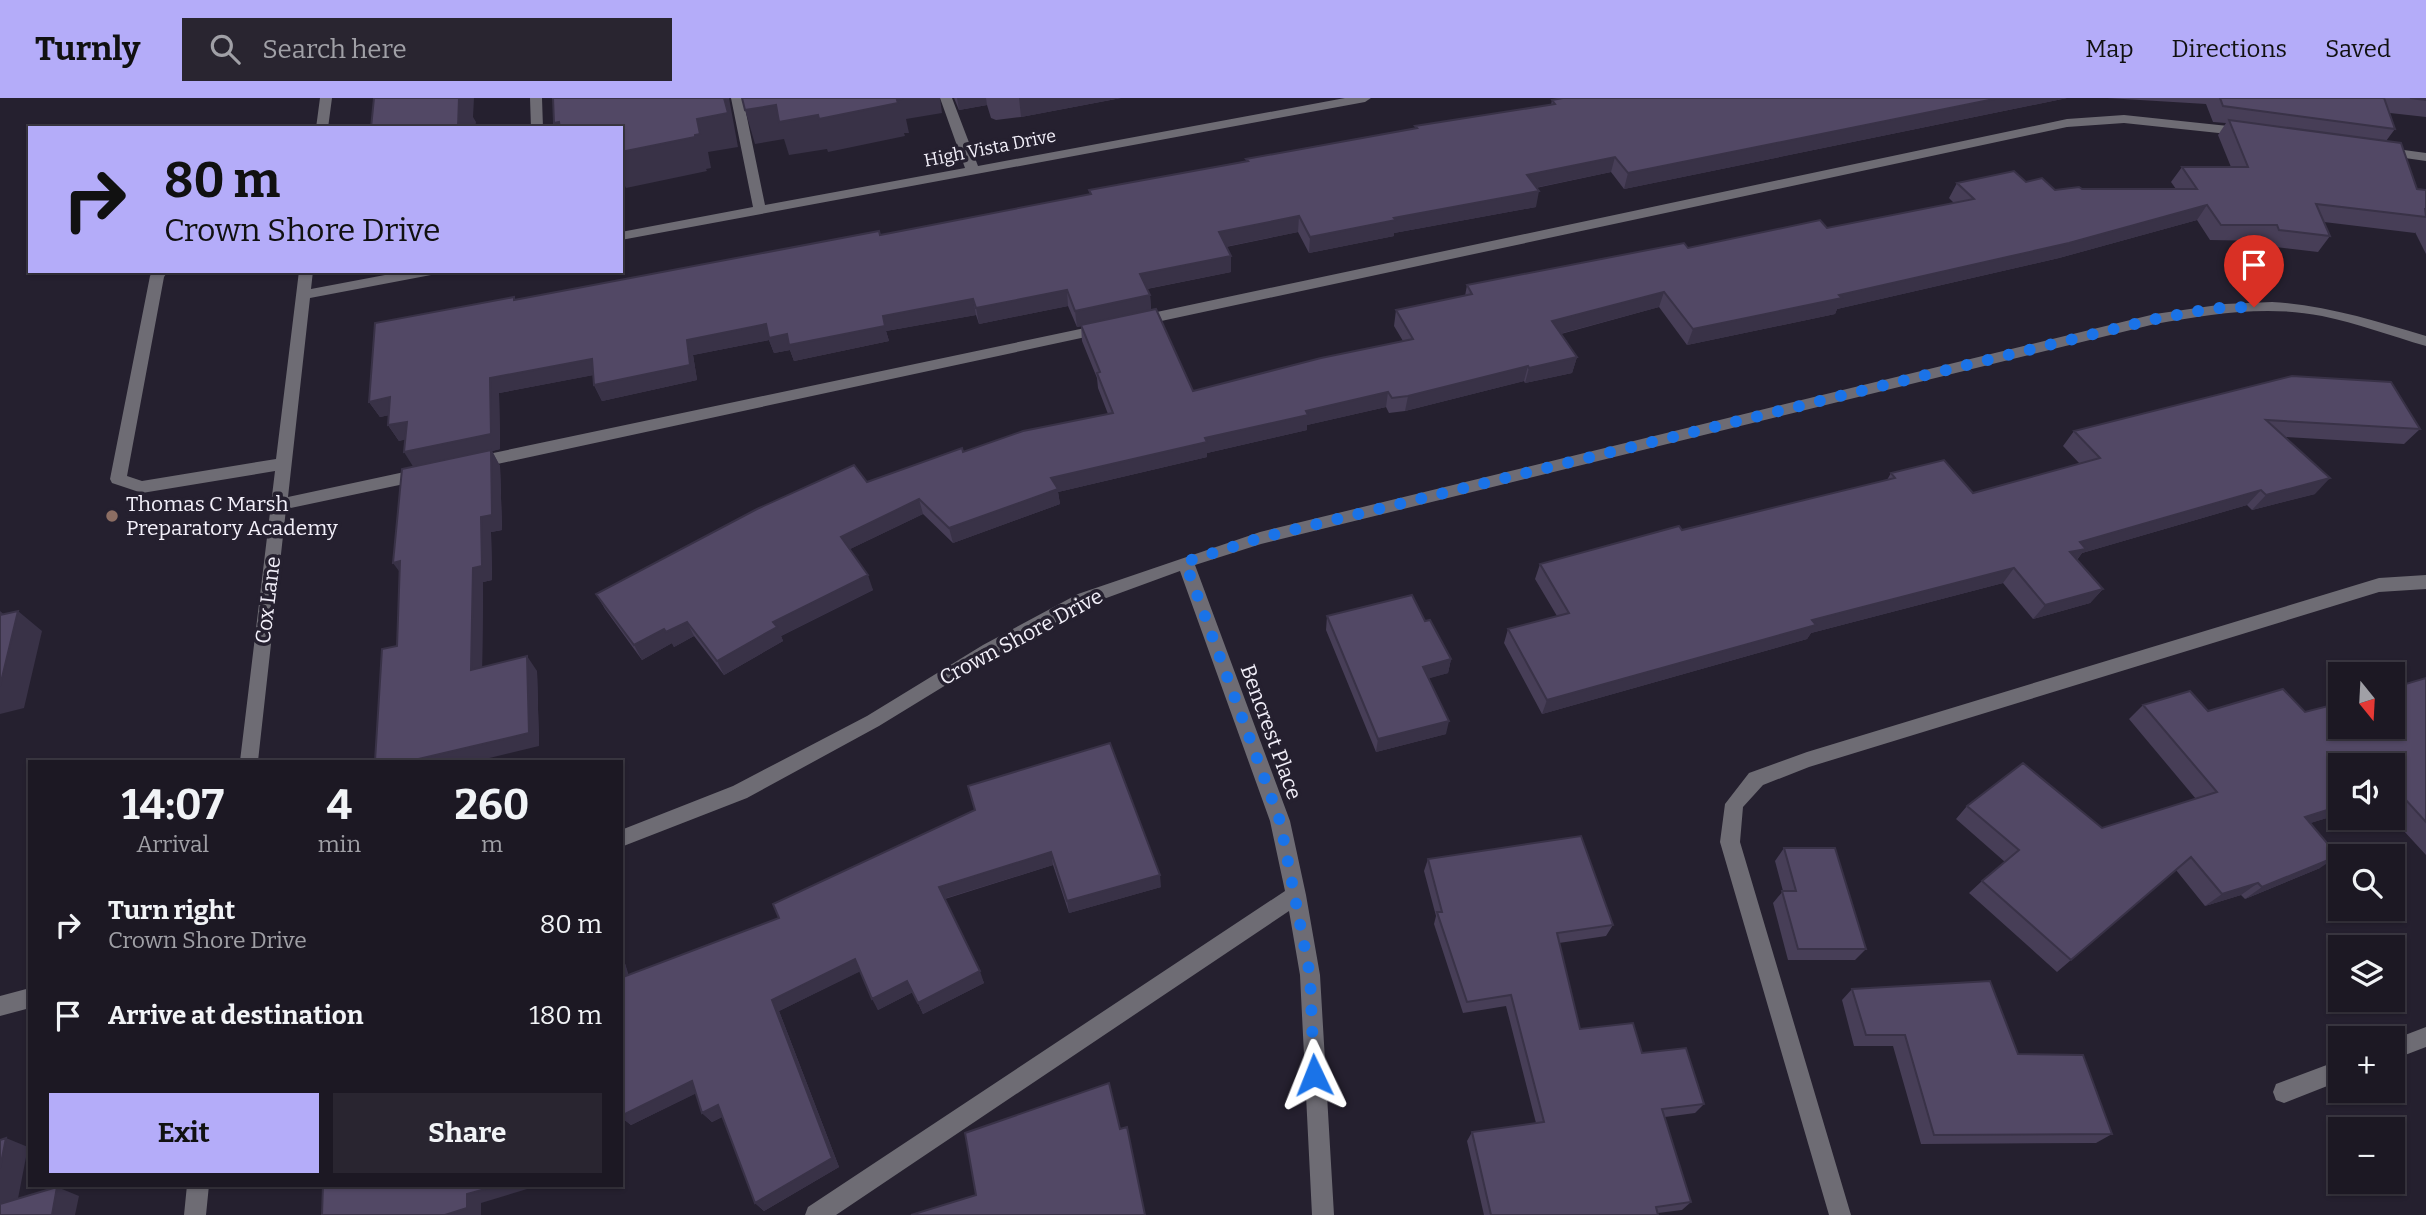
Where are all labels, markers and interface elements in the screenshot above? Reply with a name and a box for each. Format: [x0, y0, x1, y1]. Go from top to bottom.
search box [182, 18, 672, 81]
text: Turnly [35, 29, 140, 69]
icon: search [206, 30, 244, 68]
text: Search here [262, 34, 407, 65]
text: Map [2085, 35, 2134, 63]
text: Directions [2172, 35, 2287, 63]
text: Saved [2325, 35, 2391, 63]
street label: High Vista Drive [922, 124, 1058, 172]
text: 80 m [164, 151, 280, 210]
icon: right [49, 154, 140, 245]
text: Crown Shore Drive [164, 211, 441, 249]
pin [2224, 235, 2284, 307]
icon: arrive [2235, 246, 2273, 284]
place label: Thomas C Marsh Preparatory Academy [126, 491, 339, 541]
marker: Thomas C Marsh Preparatory Academy [104, 508, 120, 524]
street label: Cox Lane [250, 555, 286, 645]
street label: Crown Shore Drive [935, 583, 1107, 691]
street label: Bencrest Place [1234, 661, 1308, 803]
north arrow [2328, 662, 2404, 738]
map controls [2328, 662, 2405, 1194]
button: sound [2328, 753, 2405, 830]
text: 14:07 [121, 780, 224, 830]
text: 4 [327, 780, 352, 830]
text: 260 [454, 780, 530, 830]
text: Arrival [136, 830, 209, 858]
text: min [318, 830, 361, 858]
text: m [481, 830, 503, 858]
button: search [2328, 844, 2405, 921]
text: Turn right [108, 895, 235, 926]
icon: right [49, 906, 87, 944]
text: 80 m [540, 909, 602, 940]
text: Crown Shore Drive [108, 926, 307, 954]
button: layers [2328, 935, 2405, 1012]
icon: arrive [49, 997, 87, 1035]
text: Arrive at destination [108, 1000, 363, 1031]
text: 180 m [529, 1000, 602, 1031]
button: + [2328, 1026, 2405, 1103]
position arrow [1277, 1038, 1351, 1112]
button: Exit [49, 1093, 319, 1173]
button: Share [333, 1093, 602, 1173]
button: − [2328, 1117, 2405, 1194]

